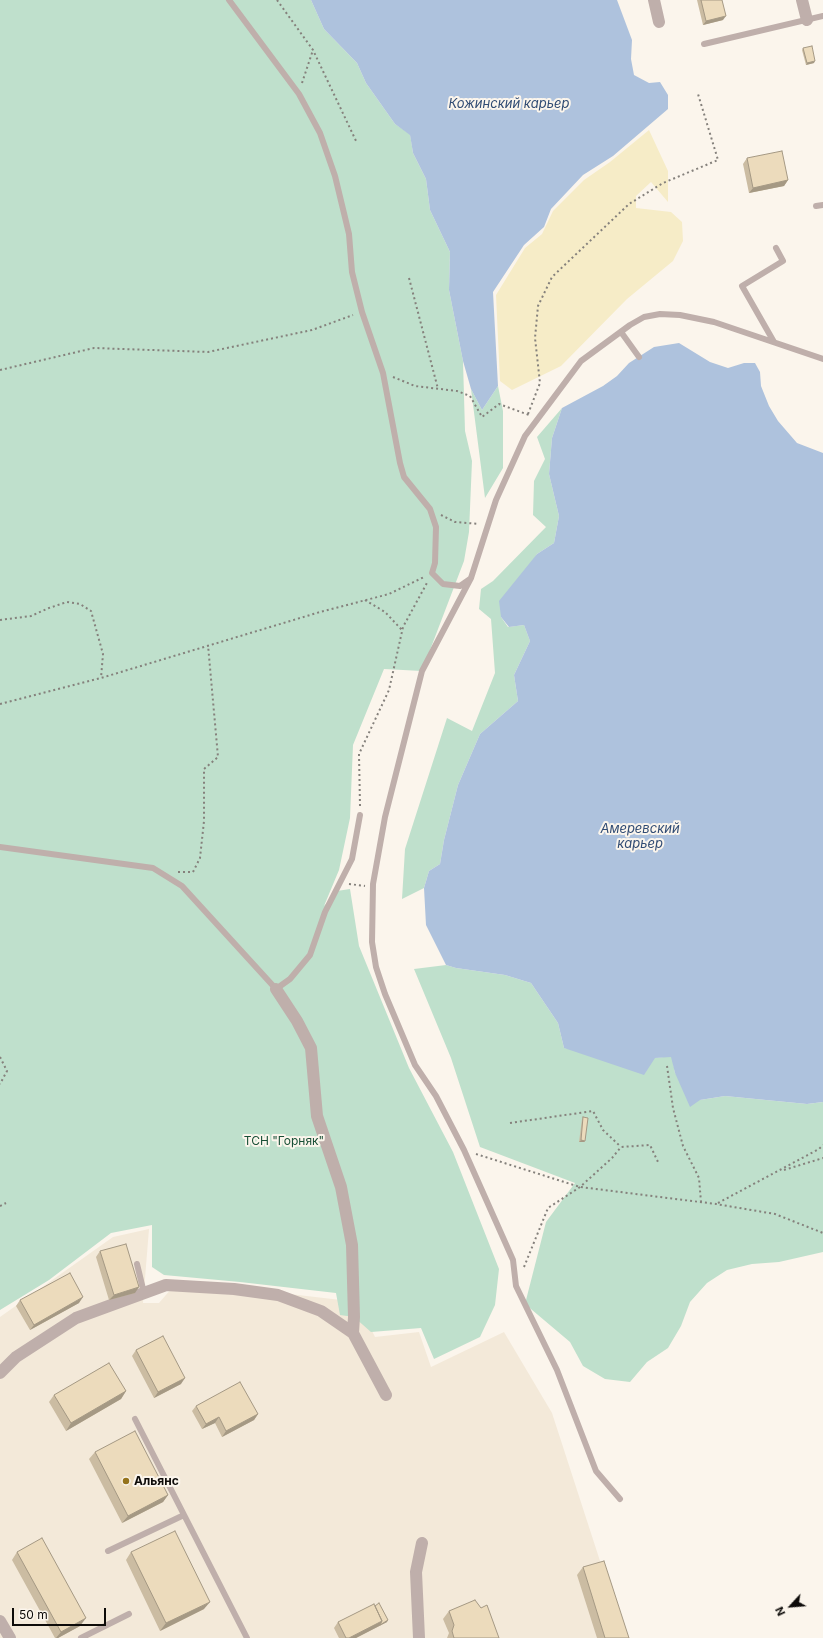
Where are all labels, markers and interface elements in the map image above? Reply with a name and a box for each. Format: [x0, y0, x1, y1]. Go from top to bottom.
water label: Кожинский карьер [449, 96, 569, 112]
water label: Амеревский карьер [600, 821, 680, 852]
park label: ТСН "Горняк" [244, 1134, 324, 1148]
place label: Альянс [134, 1474, 179, 1488]
marker: Альянс [121, 1476, 131, 1486]
north arrow [771, 1586, 811, 1626]
scale bar [14, 1600, 108, 1626]
text: N [772, 1604, 788, 1618]
text: 50 m [19, 1607, 48, 1622]

